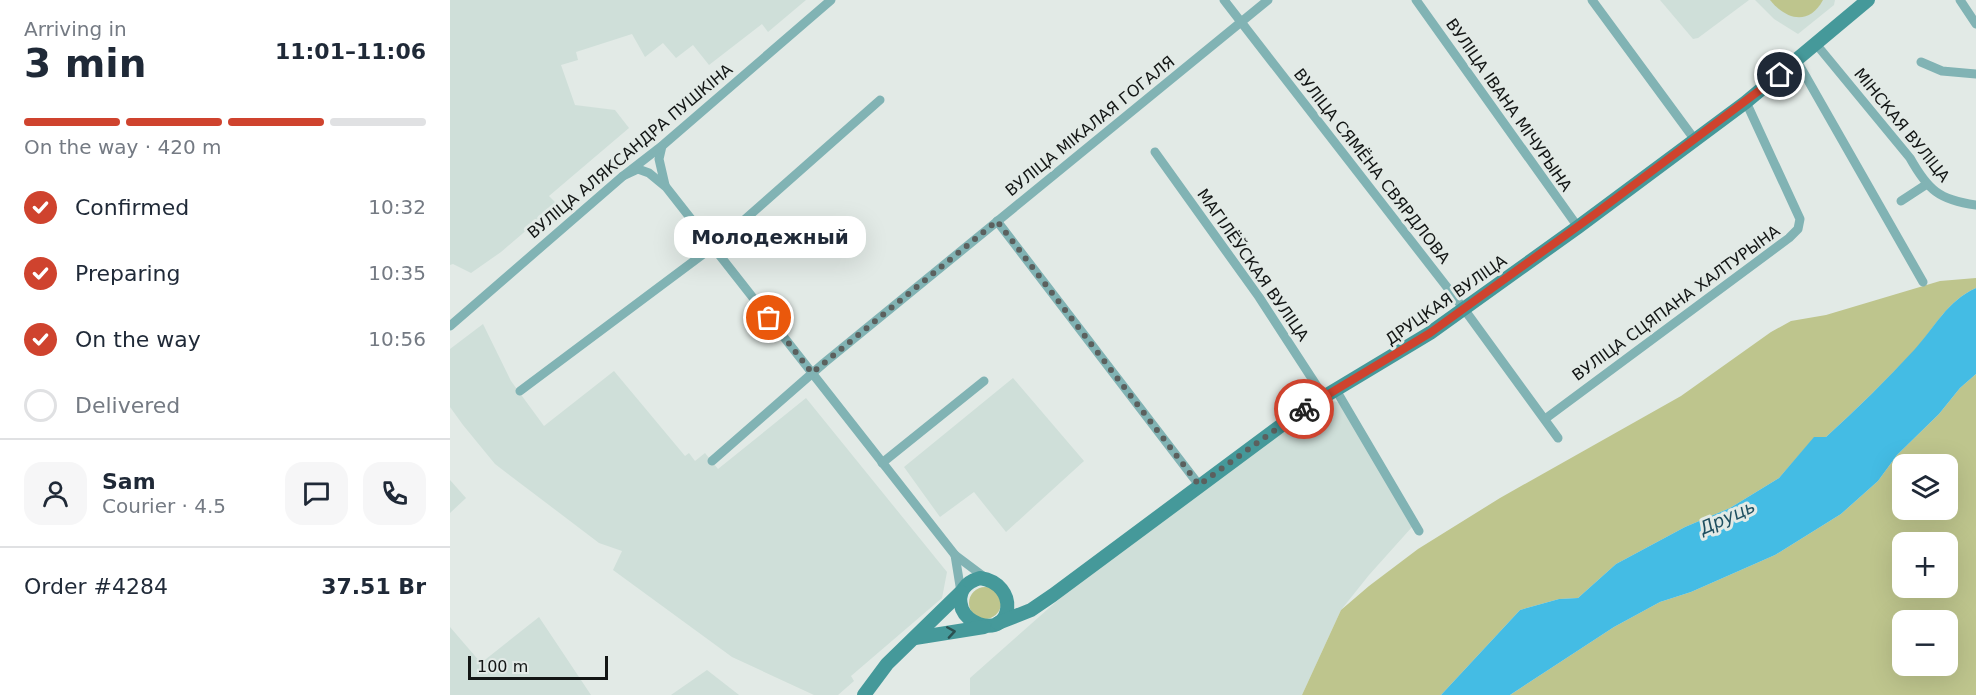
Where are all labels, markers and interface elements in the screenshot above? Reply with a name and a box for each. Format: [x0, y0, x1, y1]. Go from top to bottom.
street label: ВУЛІЦА ІВАНА МІЧУРЫНА [1442, 15, 1576, 195]
text: Arriving in [24, 17, 127, 41]
text: 11:01–11:06 [275, 39, 426, 64]
text: 3 min [24, 41, 146, 86]
pin [1754, 49, 1805, 100]
street label: ВУЛІЦА МІКАЛАЯ ГОГАЛЯ [1002, 52, 1178, 200]
icon: home [1763, 58, 1796, 91]
street label: ВУЛІЦА АЛЯКСАНДРА ПУШКІНА [524, 60, 736, 242]
street label: МІНСКАЯ ВУЛІЦА [1850, 64, 1954, 186]
street label: ВУЛІЦА СЯМЁНА СВЯРДЛОВА [1290, 65, 1454, 267]
text: On the way · 420 m [24, 135, 222, 159]
street label: МАГІЛЁЎСКАЯ ВУЛІЦА [1193, 185, 1313, 345]
icon: check [24, 191, 57, 224]
text: Confirmed [75, 195, 189, 220]
text: 10:32 [368, 195, 426, 219]
callout: Молодежный [673, 216, 865, 258]
street label: ВУЛІЦА СЦЯПАНА ХАЛТУРЫНА [1569, 221, 1784, 385]
text: Молодежный [691, 225, 849, 249]
street label: ДРУЦКАЯ ВУЛІЦА [1382, 251, 1510, 349]
icon: check [24, 257, 57, 290]
text: Preparing [75, 261, 181, 286]
text: 10:35 [368, 261, 426, 285]
pin [743, 292, 794, 343]
icon: bag [752, 301, 785, 334]
icon: check [24, 323, 57, 356]
text: On the way [75, 327, 201, 352]
text: 10:56 [368, 327, 426, 351]
courier [1274, 379, 1334, 439]
text: Delivered [75, 393, 180, 418]
icon: bike [1288, 393, 1321, 426]
map controls [1892, 454, 1958, 676]
button: layers [1892, 454, 1958, 520]
button: person [24, 462, 87, 525]
button: chat [285, 462, 348, 525]
button: phone [363, 462, 426, 525]
text: Sam [102, 469, 156, 494]
text: Courier · 4.5 [102, 494, 226, 518]
water label: Друць [1695, 495, 1758, 539]
button: + [1892, 532, 1958, 598]
text: Order #4284 [24, 574, 168, 599]
text: 37.51 Br [321, 574, 426, 599]
button: − [1892, 610, 1958, 676]
one-way arrow [947, 626, 956, 638]
scale bar [468, 653, 608, 680]
text: 100 m [477, 657, 528, 676]

